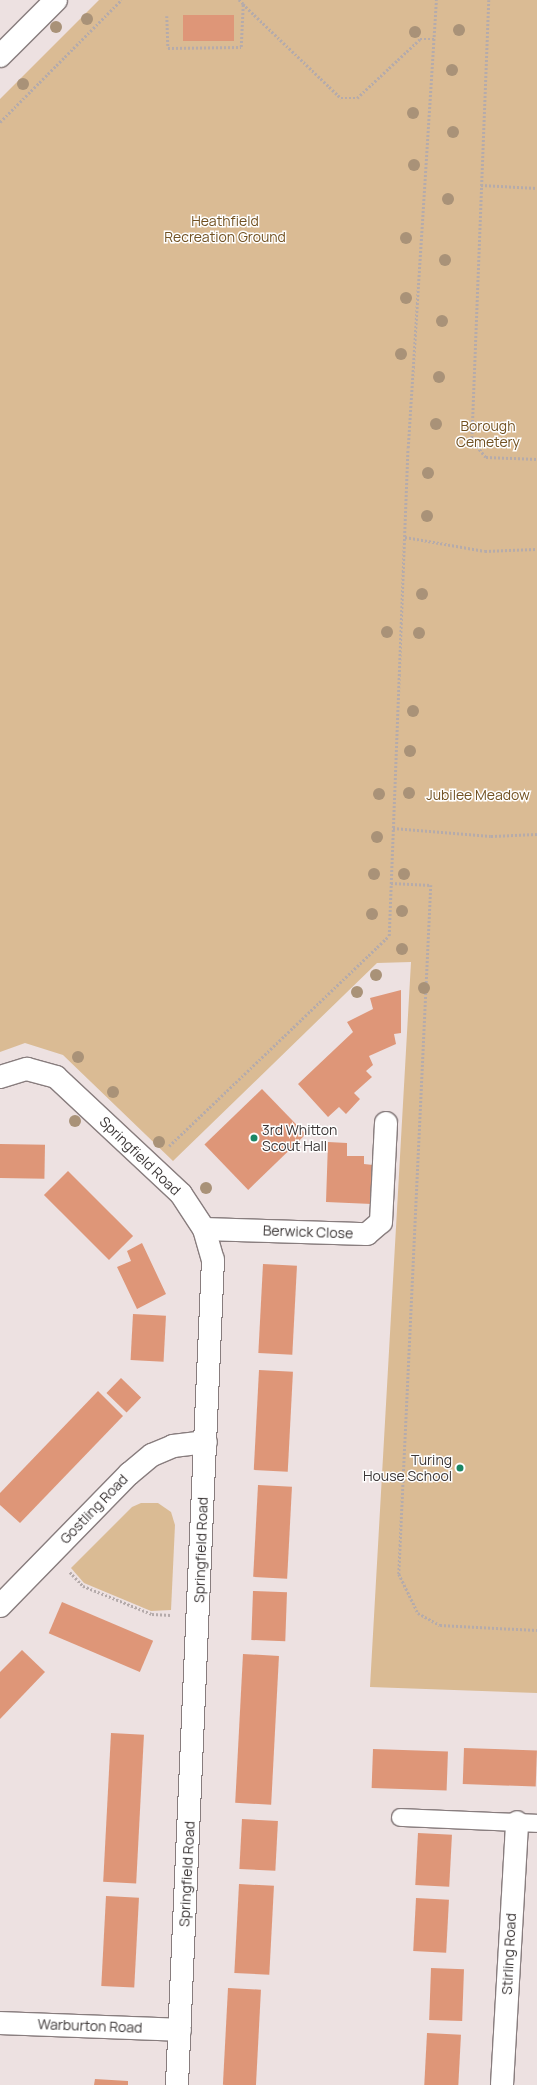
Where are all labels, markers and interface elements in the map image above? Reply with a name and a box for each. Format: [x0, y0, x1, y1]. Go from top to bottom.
park label: Heathfield Recreation Ground [164, 213, 286, 246]
park label: Borough Cemetery [456, 418, 520, 450]
park label: Jubilee Meadow [426, 787, 530, 803]
street label: Springfield Road [96, 1113, 184, 1199]
place label: 3rd Whitton Scout Hall [262, 1122, 337, 1154]
marker: 3rd Whitton Scout Hall [249, 1133, 259, 1143]
street label: Berwick Close [263, 1222, 353, 1242]
place label: Turing House School [363, 1452, 452, 1484]
marker: Turing House School [455, 1463, 465, 1473]
street label: Gostling Road [57, 1471, 131, 1547]
street label: Springfield Road [191, 1497, 211, 1603]
street label: Springfield Road [176, 1821, 198, 1927]
street label: Stirling Road [498, 1913, 520, 1995]
street label: Warburton Road [37, 2016, 143, 2036]

